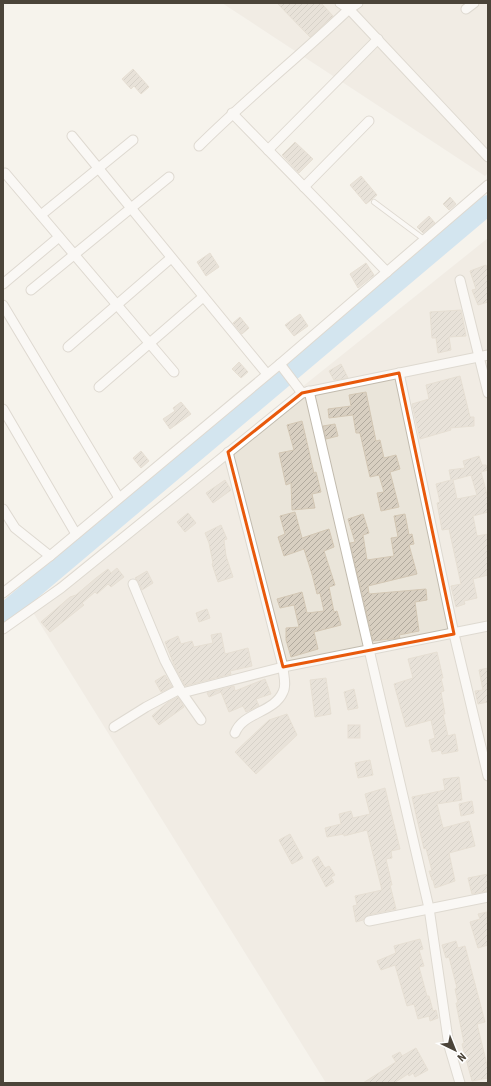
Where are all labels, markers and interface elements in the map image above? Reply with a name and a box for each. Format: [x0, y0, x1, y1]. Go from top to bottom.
north arrow [435, 1030, 475, 1070]
text: N [454, 1050, 468, 1064]

